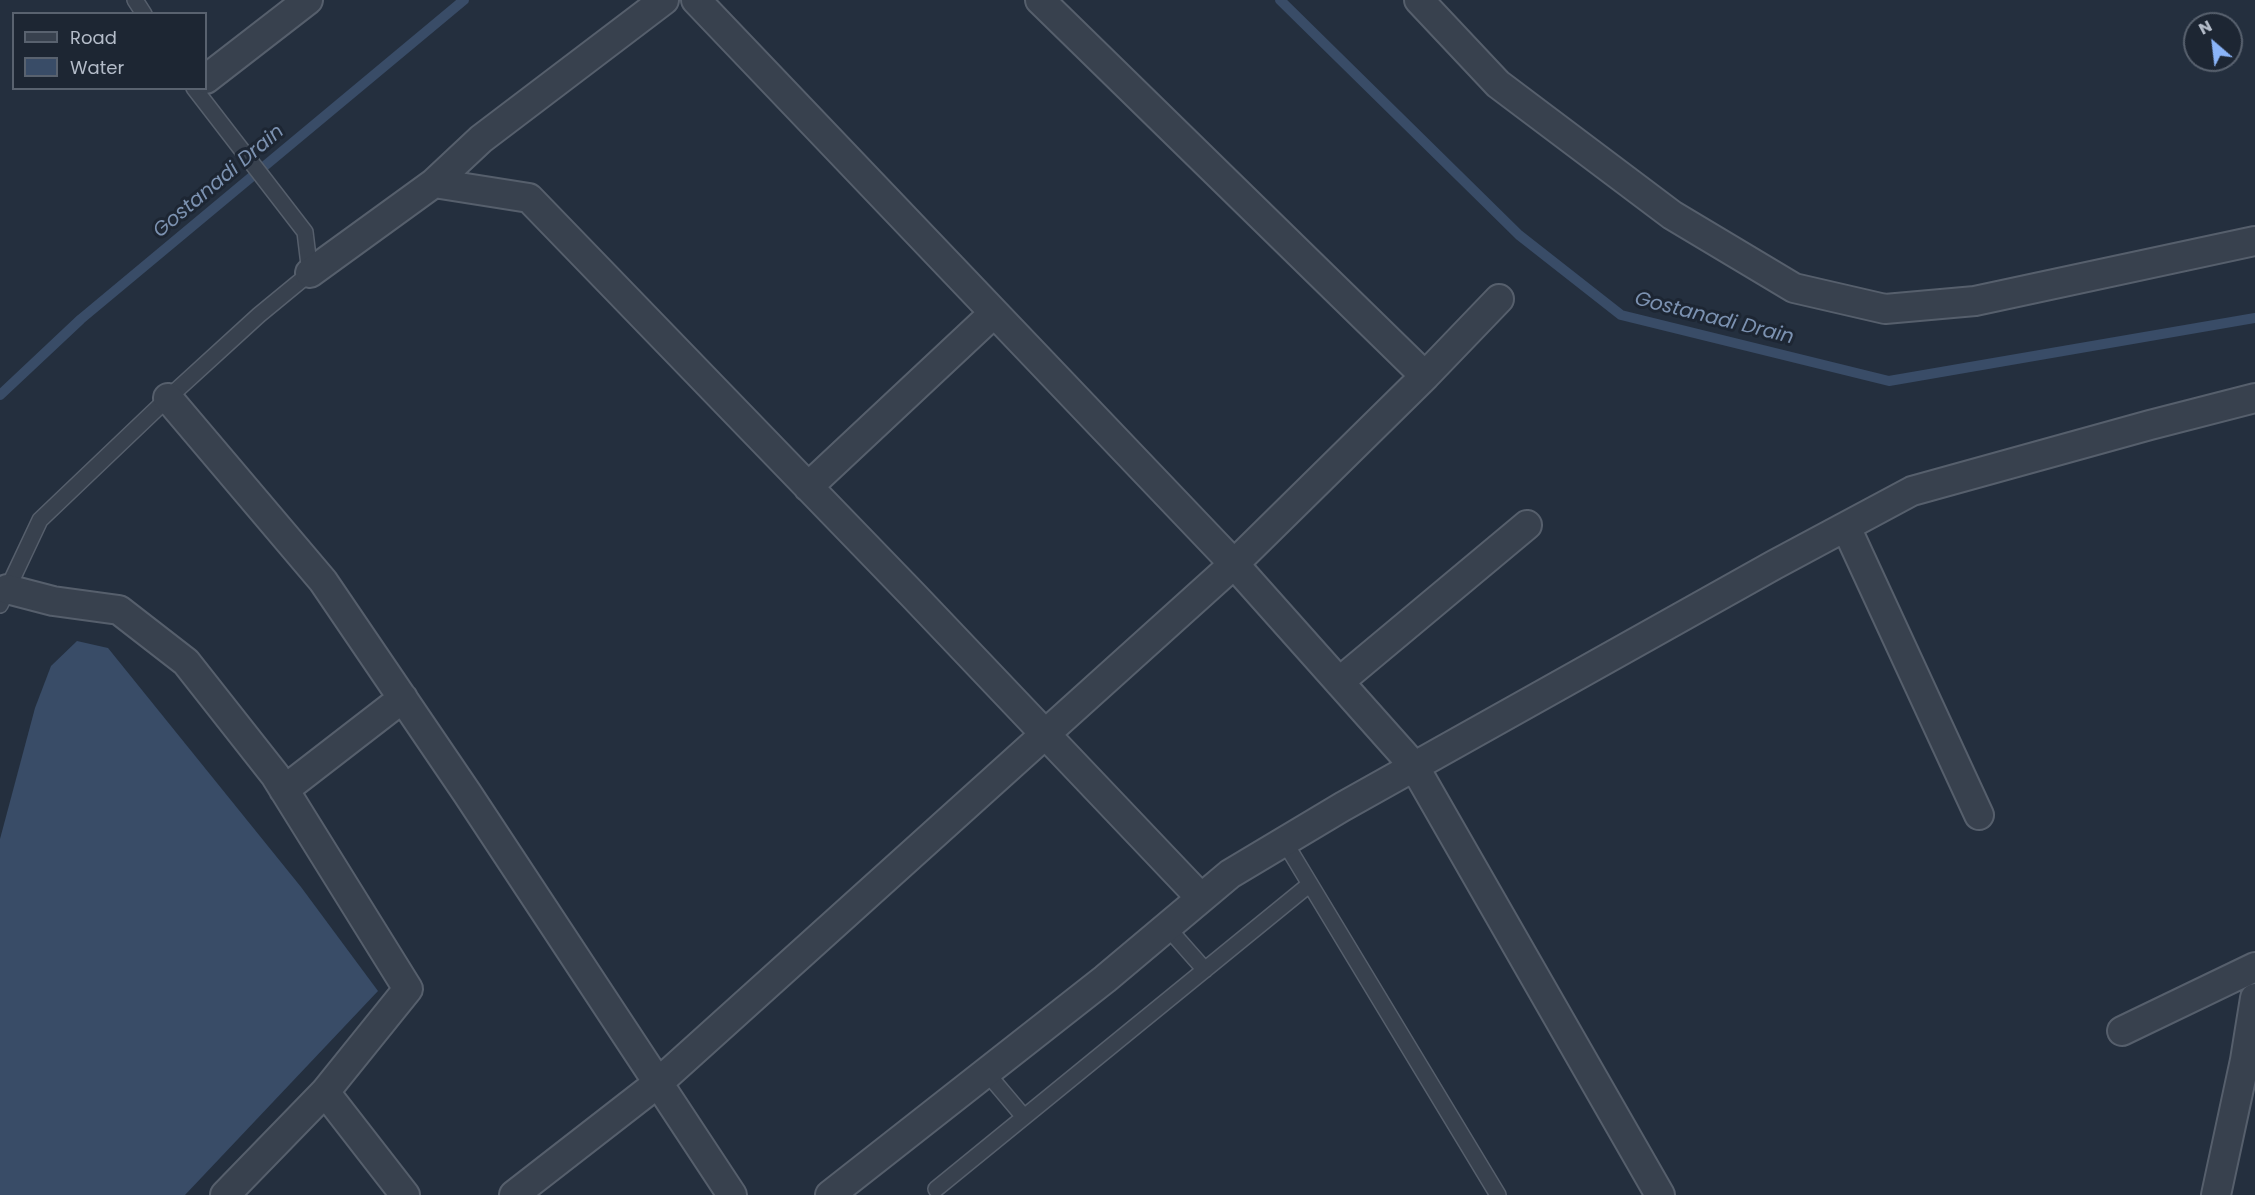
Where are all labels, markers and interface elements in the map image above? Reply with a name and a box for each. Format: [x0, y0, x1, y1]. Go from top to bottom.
legend [12, 12, 207, 90]
north arrow [2183, 12, 2243, 72]
text: N [2195, 14, 2216, 40]
text: Road [70, 25, 117, 50]
text: Water [70, 55, 124, 80]
water label: Gostanadi Drain [149, 120, 289, 244]
water label: Gostanadi Drain [1632, 288, 1796, 350]

